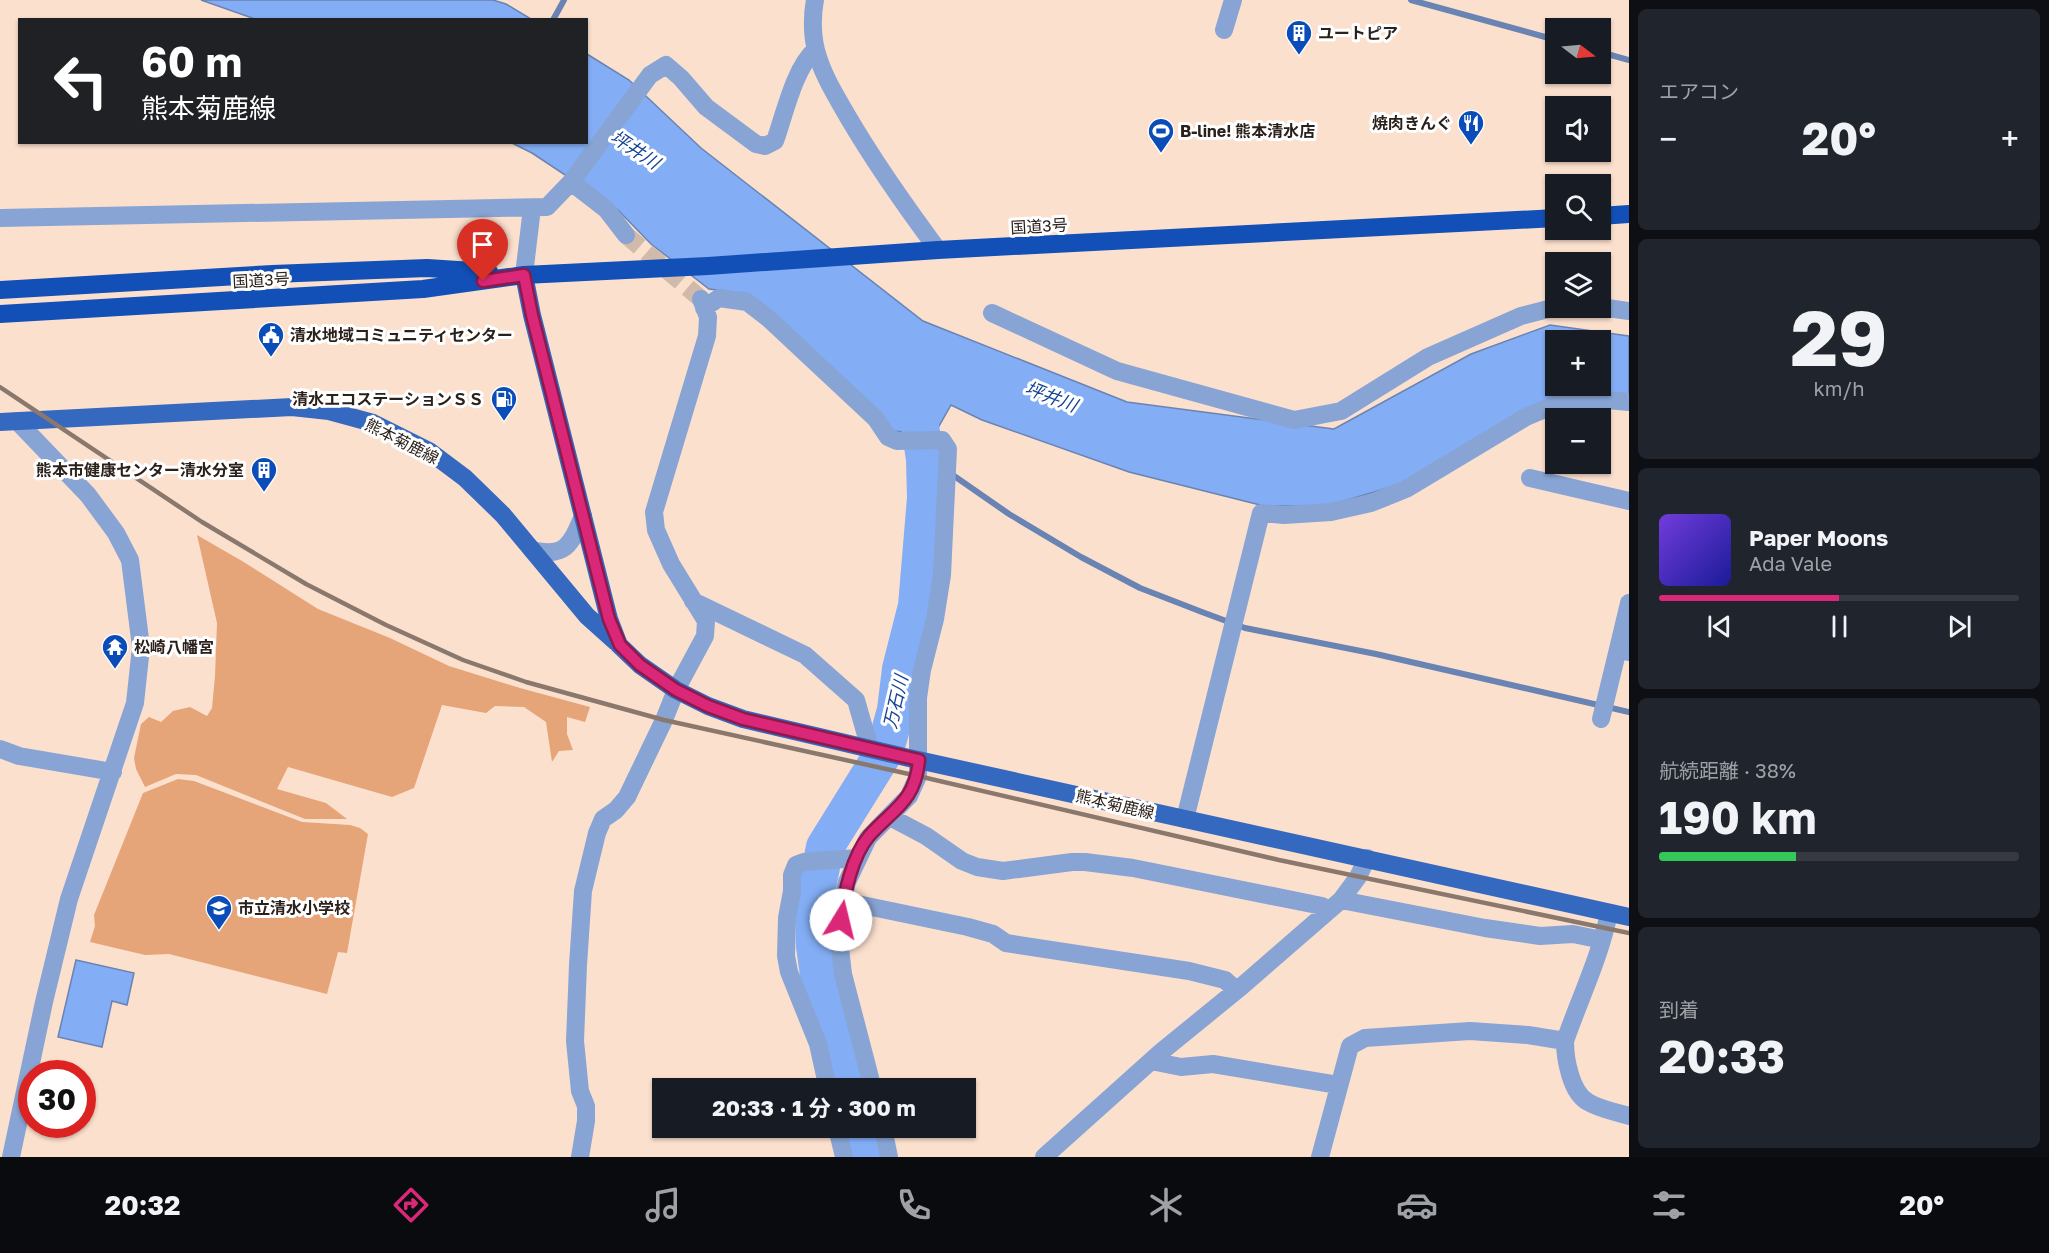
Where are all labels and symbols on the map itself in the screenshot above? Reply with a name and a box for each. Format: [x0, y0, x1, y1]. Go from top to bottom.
building icon: ユートピア [1284, 18, 1314, 56]
north arrow [1545, 18, 1611, 84]
place label: ユートピア [1318, 23, 1398, 43]
restaurant icon: 焼肉きんぐ [1456, 108, 1486, 146]
place label: 焼肉きんぐ [1372, 113, 1452, 133]
sports icon: B-line! 熊本清水店 [1146, 116, 1176, 154]
place label: B-line! 熊本清水店 [1180, 121, 1315, 141]
water label: 坪井川 [607, 125, 666, 174]
street label: 国道3号 [1010, 215, 1068, 237]
pin [457, 219, 508, 281]
street label: 国道3号 [232, 269, 290, 291]
public building icon: 清水地域コミュニティセンター [256, 320, 286, 358]
place label: 清水地域コミュニティセンター [290, 325, 513, 345]
water label: 坪井川 [1022, 376, 1082, 417]
fuel station icon: 清水エコステーションＳＳ [489, 384, 519, 422]
place label: 清水エコステーションＳＳ [292, 389, 484, 409]
street label: 熊本菊鹿線 [362, 414, 442, 468]
building icon: 熊本市健康センター清水分室 [249, 455, 279, 493]
place label: 熊本市健康センター清水分室 [36, 460, 244, 480]
temple icon: 松崎八幡宮 [100, 632, 130, 670]
place label: 松崎八幡宮 [134, 637, 214, 657]
water label: 万石川 [878, 671, 912, 731]
street label: 熊本菊鹿線 [1074, 785, 1156, 823]
position arrow [809, 888, 873, 952]
school or university icon: 市立清水小学校 [204, 893, 234, 931]
place label: 市立清水小学校 [238, 898, 350, 918]
speed limit sign: 30 [18, 1060, 96, 1138]

